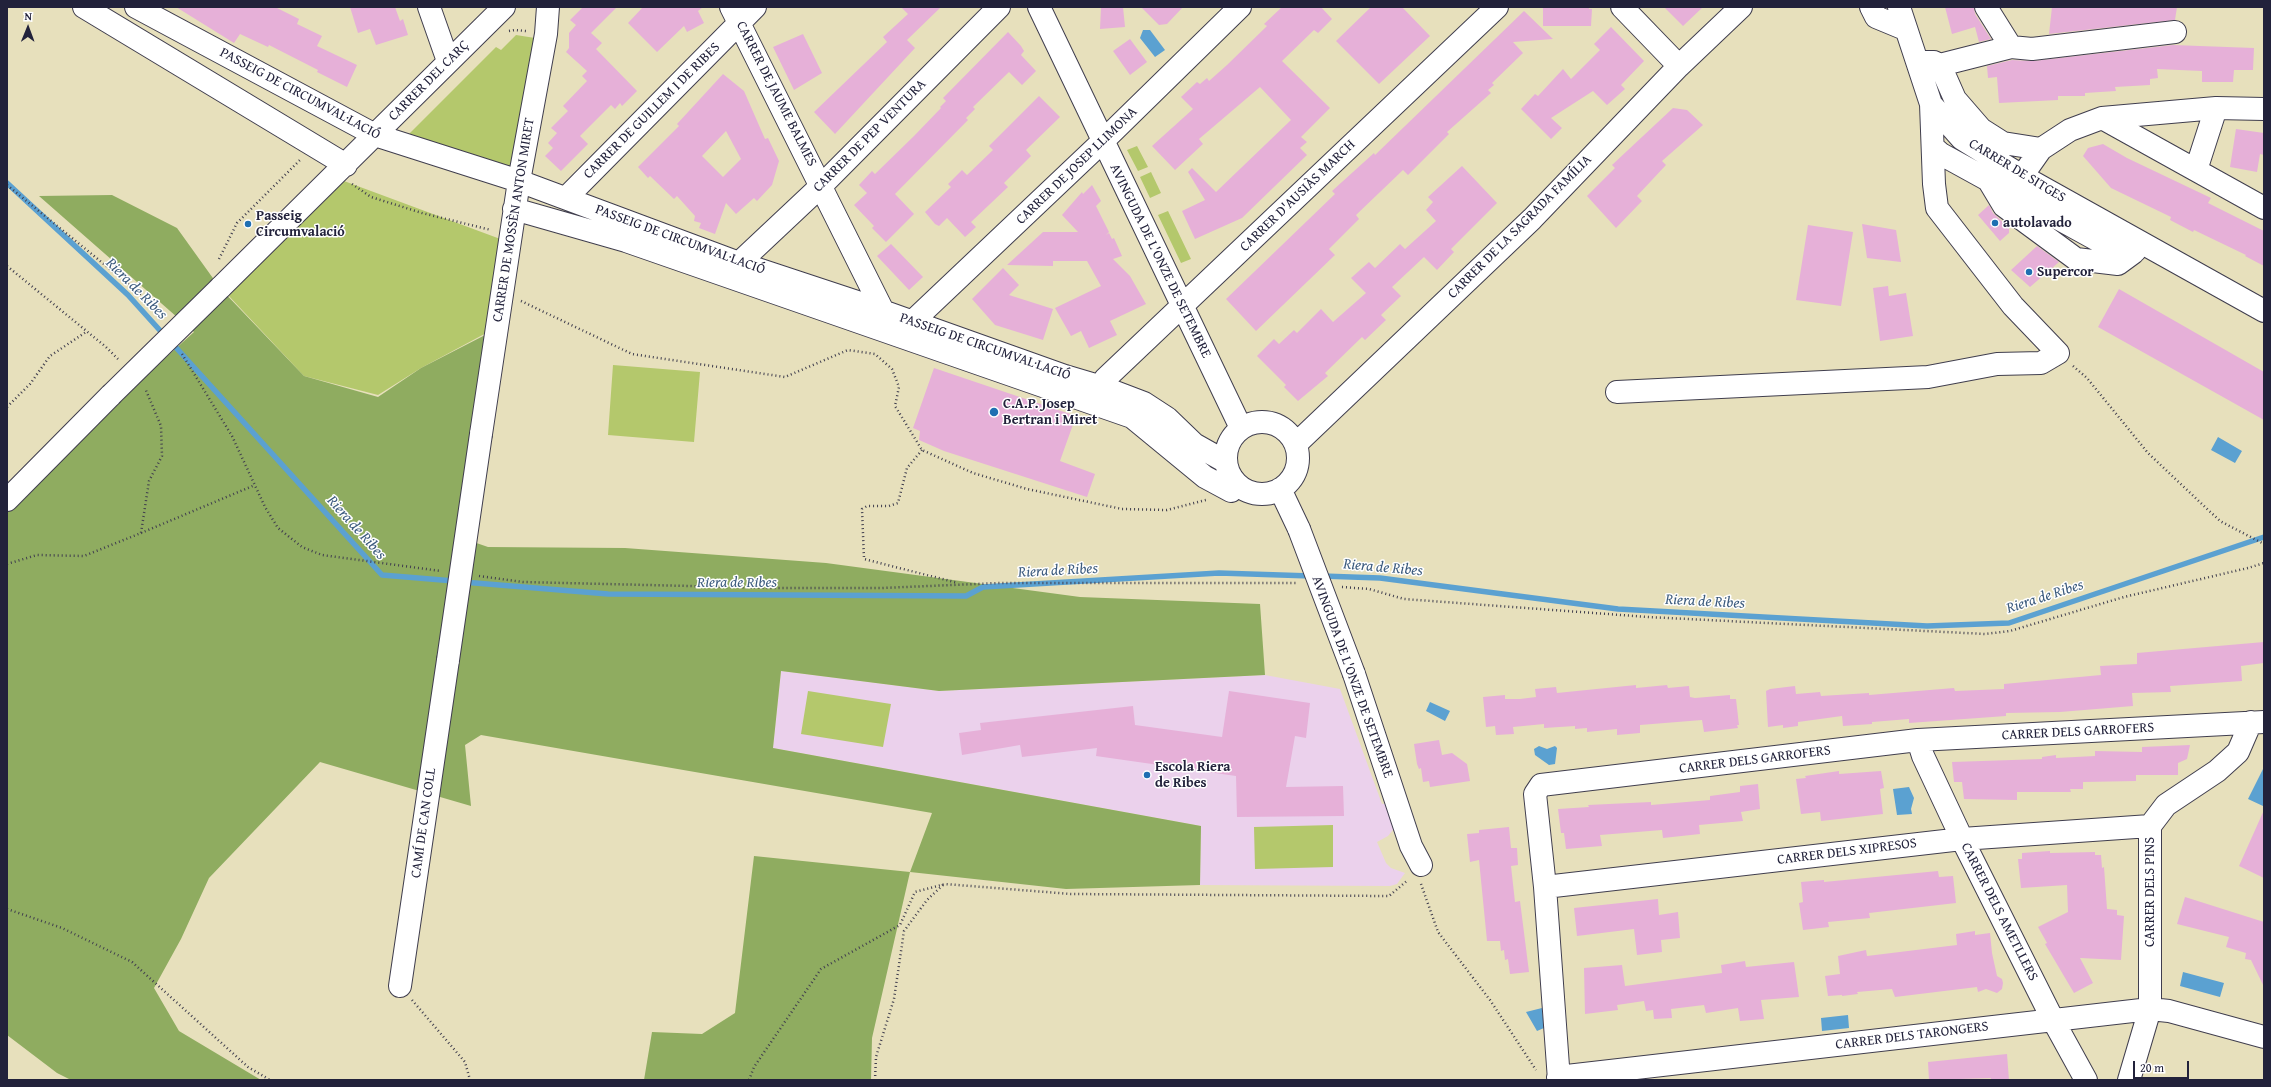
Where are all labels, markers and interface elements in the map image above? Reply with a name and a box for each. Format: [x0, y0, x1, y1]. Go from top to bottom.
north arrow [8, 8, 48, 48]
text: N [24, 8, 32, 24]
street label: CARRER DE JAUME BALMES [732, 19, 820, 169]
street label: CARRER DEL CARÇ [385, 37, 473, 125]
street label: CARRER DE GUILLEM I DE RIBES [580, 39, 724, 183]
street label: PASSEIG DE CIRCUMVAL·LACIÓ [217, 44, 383, 144]
street label: CARRER DE PEP VENTURA [810, 76, 930, 196]
street label: CARRER DE JOSEP LLIMONA [1013, 104, 1141, 228]
street label: CARRER DE MOSSÈN ANTON MIRET [490, 117, 538, 323]
street label: CARRER DE SITGES [1966, 136, 2068, 206]
street label: CARRER D'AUSIÀS MARCH [1237, 137, 1359, 255]
street label: CARRER DE LA SAGRADA FAMÍLIA [1445, 152, 1595, 302]
street label: AVINGUDA DE L'ONZE DE SETEMBRE [1106, 161, 1214, 361]
street label: PASSEIG DE CIRCUMVAL·LACIÓ [593, 201, 767, 279]
place label: Passeig Circumvalació [256, 208, 345, 240]
place label: autolavado [2003, 215, 2072, 231]
marker: autolavado [1990, 218, 2000, 228]
marker: Passeig Circumvalació [243, 219, 253, 229]
water label: Riera de Ribes [101, 254, 171, 324]
place label: Supercor [2037, 264, 2094, 280]
marker: Supercor [2024, 267, 2034, 277]
street label: PASSEIG DE CIRCUMVAL·LACIÓ [897, 310, 1073, 384]
place label: C.A.P. Josep Bertran i Miret [1003, 396, 1097, 428]
marker: C.A.P. Josep Bertran i Miret [988, 406, 1000, 418]
water label: Riera de Ribes [323, 492, 389, 564]
water label: Riera de Ribes [1342, 556, 1424, 580]
water label: Riera de Ribes [1018, 560, 1098, 582]
water label: Riera de Ribes [697, 574, 777, 592]
street label: AVINGUDA DE L'ONZE DE SETEMBRE [1308, 574, 1396, 780]
water label: Riera de Ribes [2004, 576, 2086, 618]
water label: Riera de Ribes [1665, 591, 1745, 613]
street label: CARRER DELS GARROFERS [2001, 720, 2155, 744]
street label: CARRER DELS GARROFERS [1678, 742, 1832, 778]
place label: Escola Riera de Ribes [1155, 759, 1230, 792]
street label: CAMÍ DE CAN COLL [408, 767, 440, 879]
marker: Escola Riera de Ribes [1142, 770, 1152, 780]
street label: CARRER DELS XIPRESOS [1776, 835, 1918, 869]
street label: CARRER DELS PINS [2142, 837, 2158, 947]
street label: CARRER DELS AMETLLERS [1957, 840, 2041, 984]
street label: CARRER DELS TARONGERS [1835, 1018, 1989, 1054]
scale bar [2135, 1053, 2191, 1079]
text: 20 m [2140, 1059, 2164, 1076]

